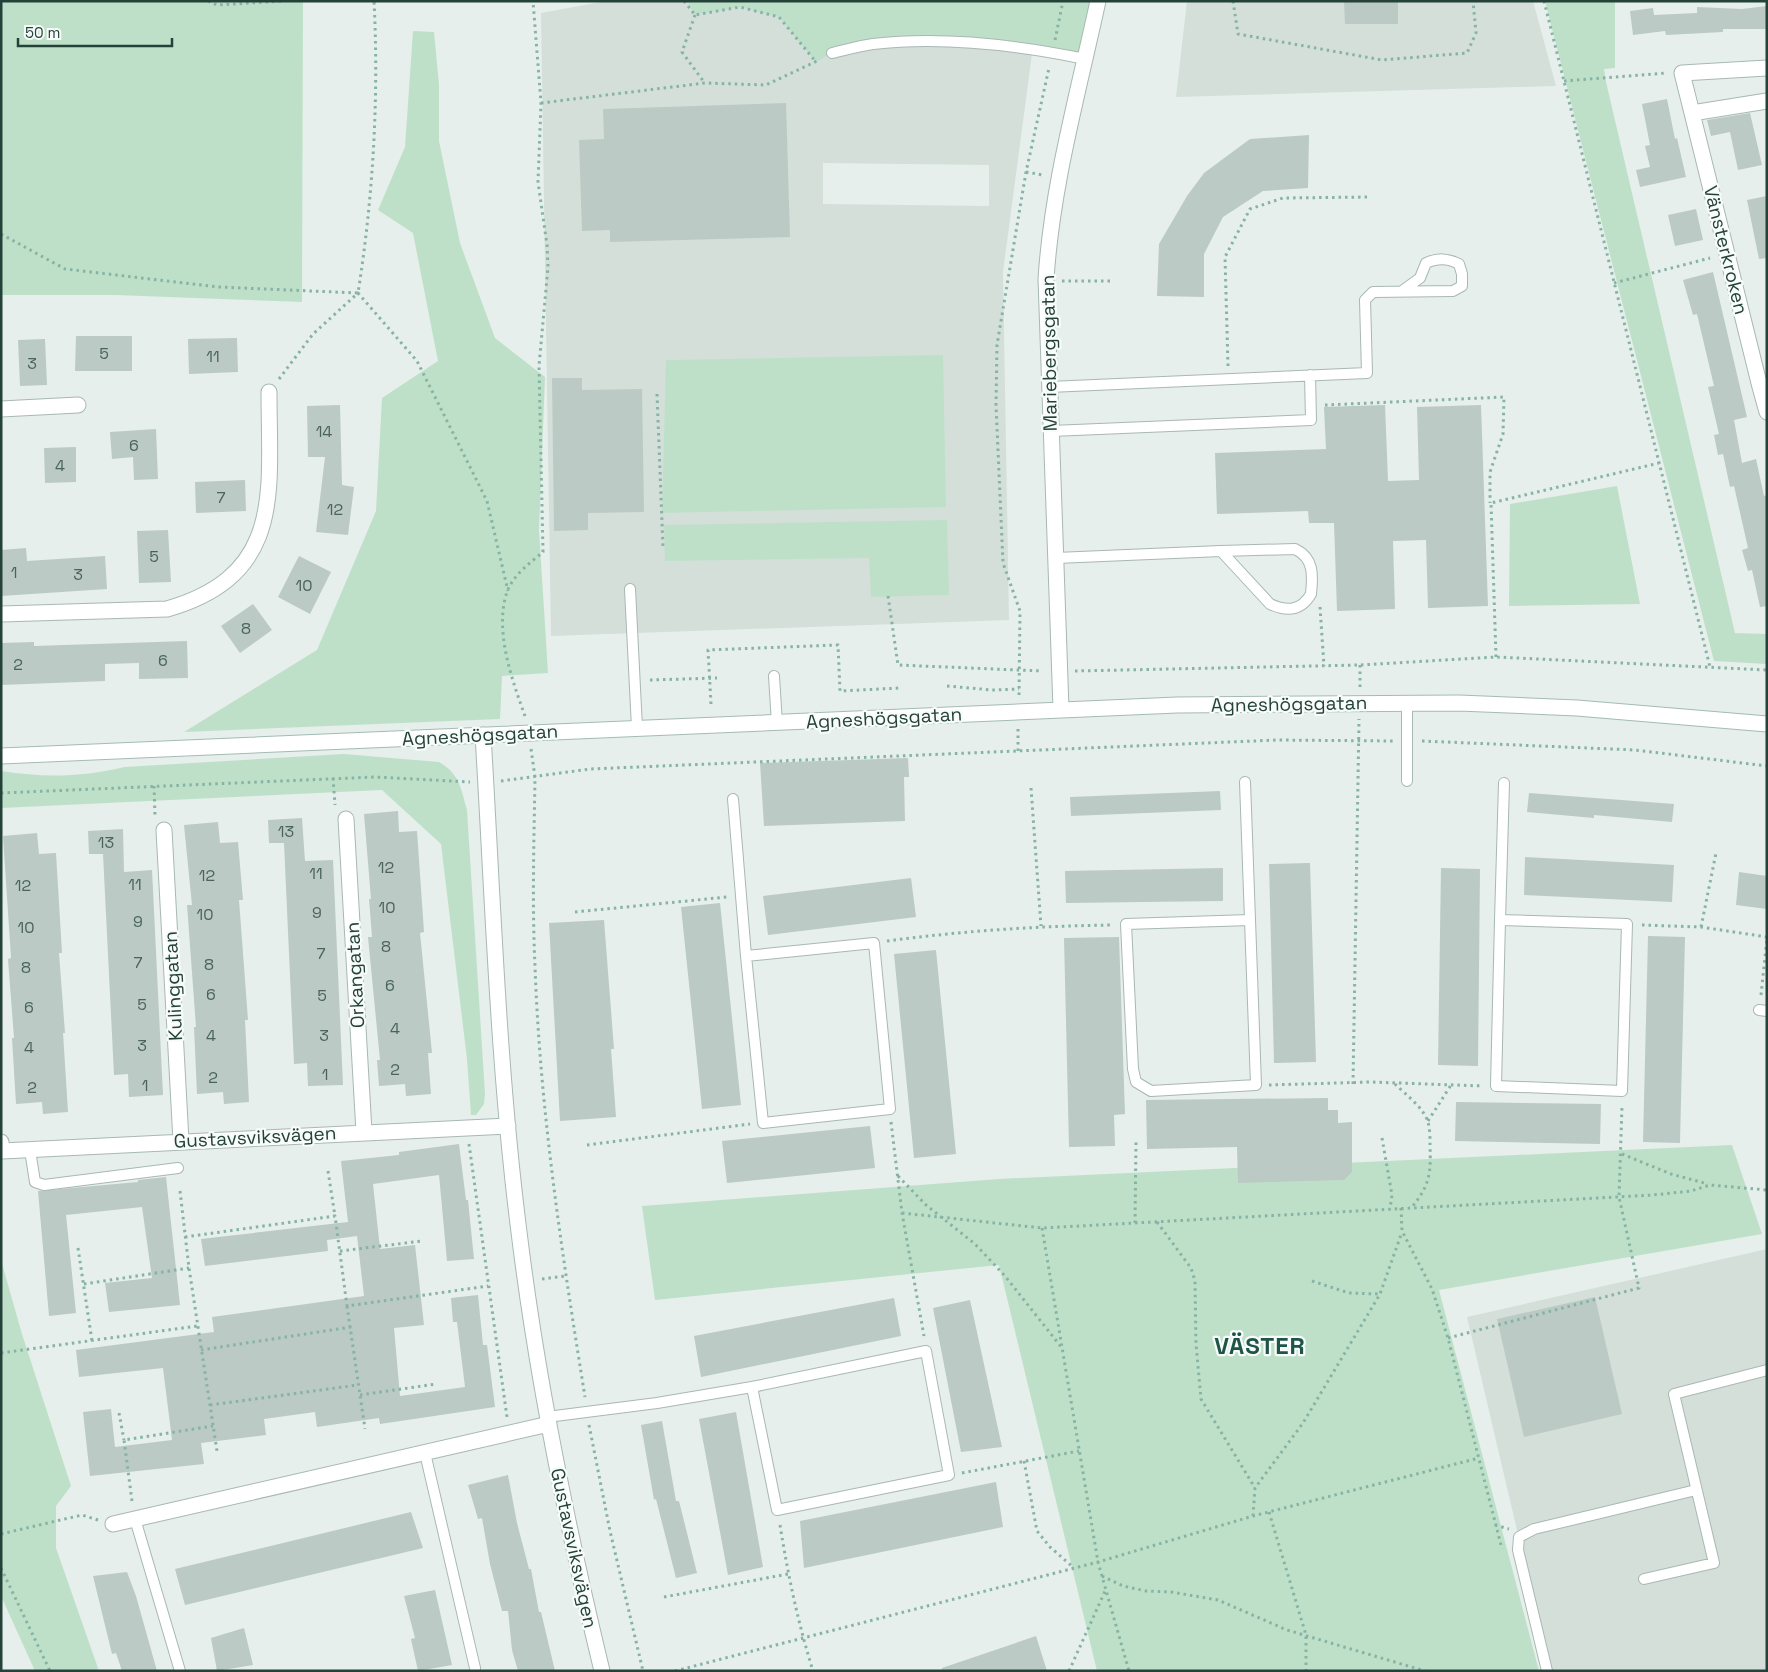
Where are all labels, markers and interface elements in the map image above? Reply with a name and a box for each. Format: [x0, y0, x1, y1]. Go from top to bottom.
scale bar [18, 15, 171, 47]
text: 50 m [25, 23, 60, 42]
street label: Vänsterkroken [1698, 183, 1754, 317]
street label: Mariebergsgatan [1035, 274, 1063, 432]
house number: 5 [99, 343, 109, 364]
house number: 11 [206, 346, 220, 367]
house number: 3 [27, 353, 37, 374]
house number: 14 [316, 421, 332, 442]
house number: 6 [129, 435, 139, 456]
house number: 4 [55, 455, 65, 476]
house number: 7 [216, 487, 226, 508]
house number: 12 [327, 499, 343, 520]
house number: 5 [149, 546, 159, 567]
house number: 1 [11, 562, 17, 583]
house number: 3 [73, 564, 83, 585]
house number: 10 [296, 575, 312, 596]
house number: 8 [241, 618, 251, 639]
house number: 6 [158, 650, 168, 671]
house number: 2 [13, 654, 23, 675]
street label: Agneshögsgatan [1211, 690, 1367, 718]
street label: Agneshögsgatan [805, 701, 963, 735]
street label: Agneshögsgatan [401, 718, 559, 752]
house number: 13 [278, 821, 294, 842]
house number: 13 [98, 832, 114, 853]
house number: 12 [378, 857, 394, 878]
house number: 11 [309, 863, 323, 884]
house number: 12 [199, 865, 215, 886]
house number: 11 [128, 874, 142, 895]
house number: 12 [15, 875, 31, 896]
house number: 10 [379, 897, 395, 918]
house number: 9 [312, 902, 322, 923]
house number: 10 [197, 904, 213, 925]
house number: 9 [133, 911, 143, 932]
house number: 10 [18, 917, 34, 938]
street label: Orkangatan [340, 921, 370, 1029]
street label: Kulinggatan [158, 930, 188, 1042]
house number: 8 [381, 936, 391, 957]
house number: 7 [316, 943, 326, 964]
house number: 7 [133, 952, 143, 973]
house number: 8 [204, 954, 214, 975]
house number: 8 [21, 957, 31, 978]
house number: 6 [385, 975, 395, 996]
house number: 6 [206, 984, 216, 1005]
house number: 5 [317, 985, 327, 1006]
house number: 5 [137, 994, 147, 1015]
house number: 6 [24, 997, 34, 1018]
house number: 4 [390, 1018, 400, 1039]
house number: 4 [206, 1025, 216, 1046]
house number: 3 [319, 1025, 329, 1046]
house number: 3 [137, 1035, 147, 1056]
house number: 4 [24, 1037, 34, 1058]
house number: 2 [390, 1059, 400, 1080]
house number: 1 [322, 1064, 328, 1085]
house number: 2 [208, 1067, 218, 1088]
house number: 1 [142, 1075, 148, 1096]
house number: 2 [27, 1077, 37, 1098]
street label: Gustavsviksvägen [173, 1120, 337, 1154]
district label: VÄSTER [1214, 1330, 1306, 1361]
street label: Gustavsviksvägen [545, 1466, 603, 1630]

